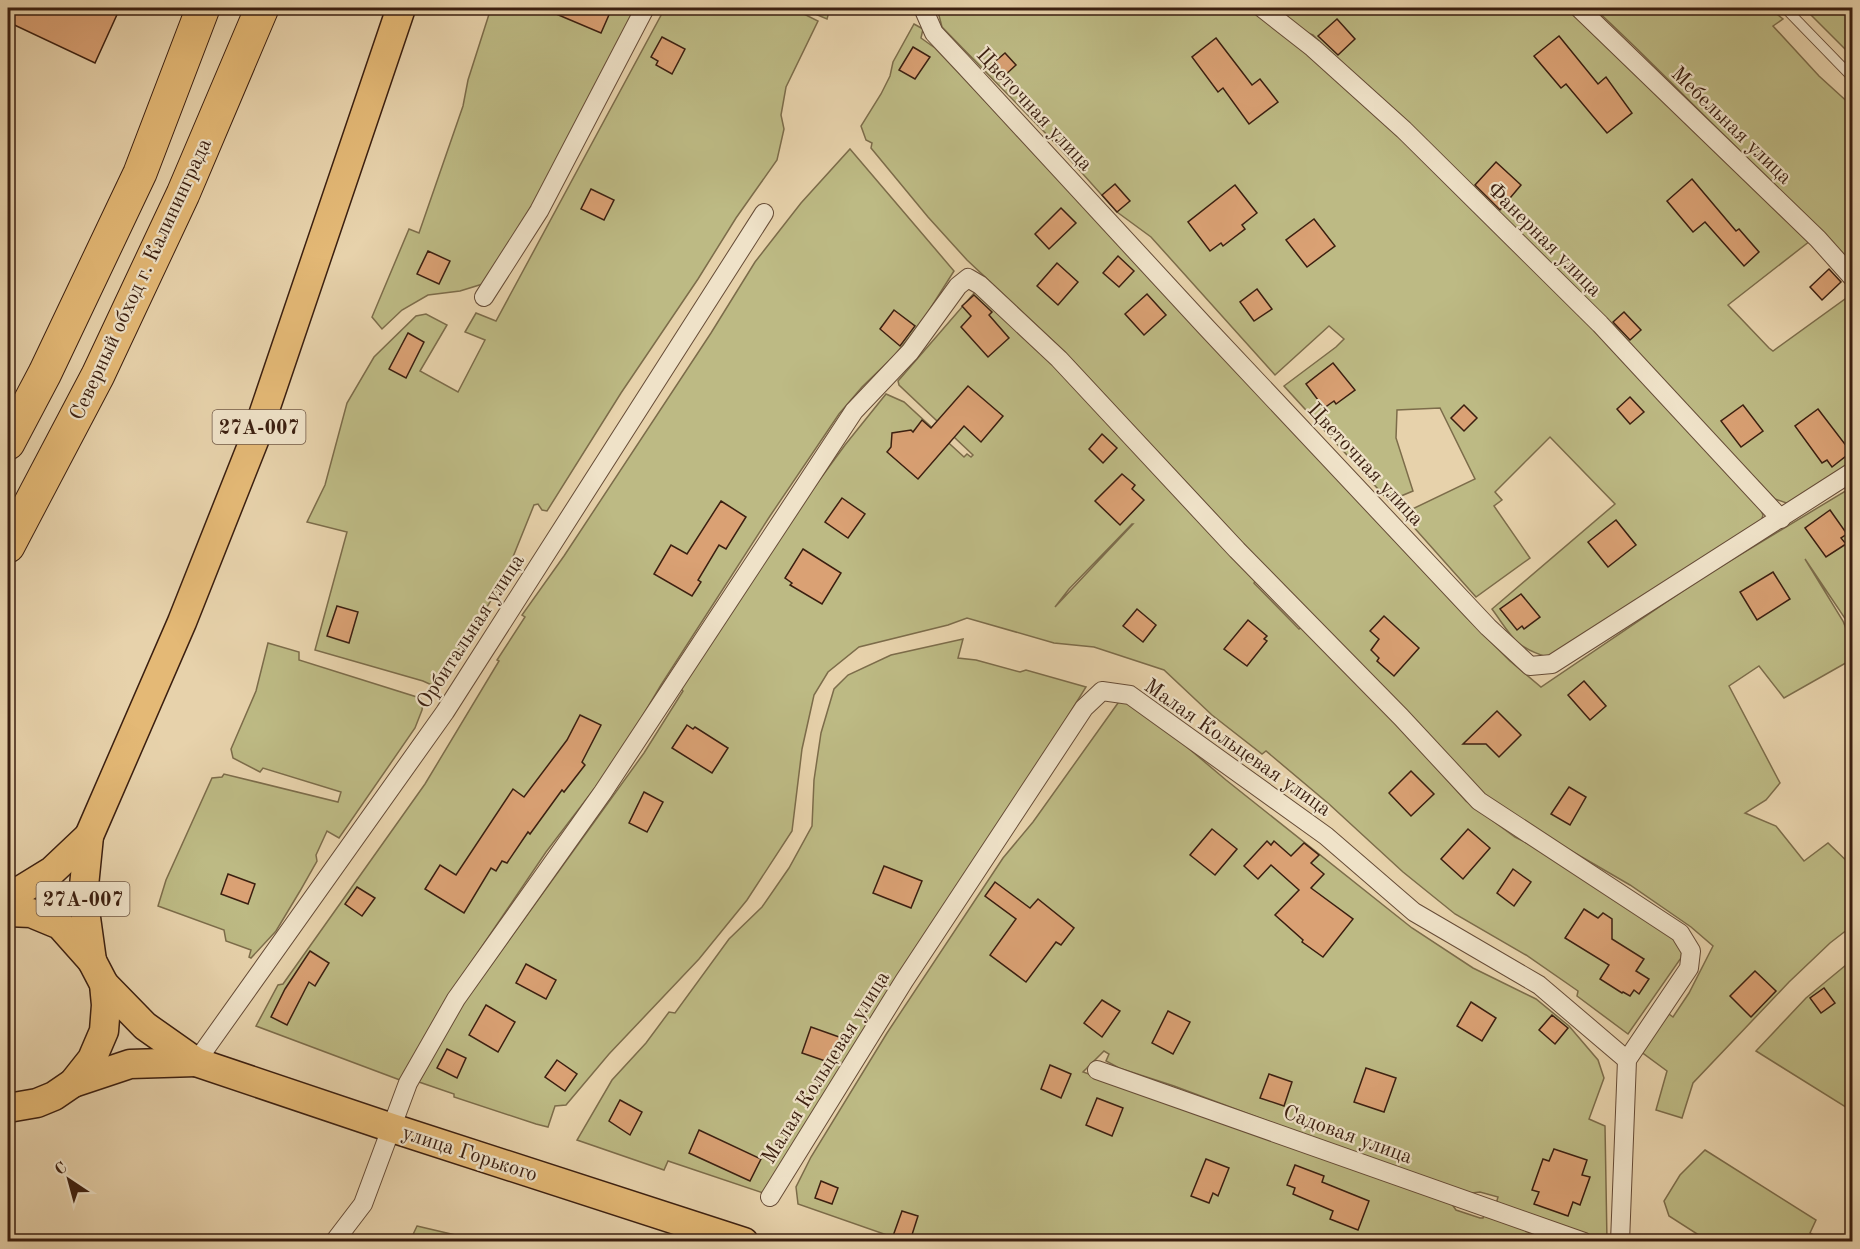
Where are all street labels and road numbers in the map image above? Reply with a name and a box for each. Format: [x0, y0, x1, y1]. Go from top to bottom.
street label: Цветочная улица [972, 44, 1096, 176]
street label: Мебельная улица [1666, 63, 1795, 189]
street label: Северный обход г. Калининграда [67, 136, 216, 424]
street label: Фанерная улица [1483, 179, 1605, 301]
street label: Цветочная улица [1303, 399, 1427, 531]
road number: 27А-007 [212, 410, 306, 444]
street label: Орбитальная улица [414, 551, 529, 713]
street label: Малая Кольцевая улица [1140, 676, 1334, 821]
road number: 27А-007 [36, 882, 130, 916]
street label: Малая Кольцевая улица [758, 968, 894, 1168]
street label: Садовая улица [1280, 1102, 1415, 1169]
street label: улица Горького [399, 1123, 540, 1186]

